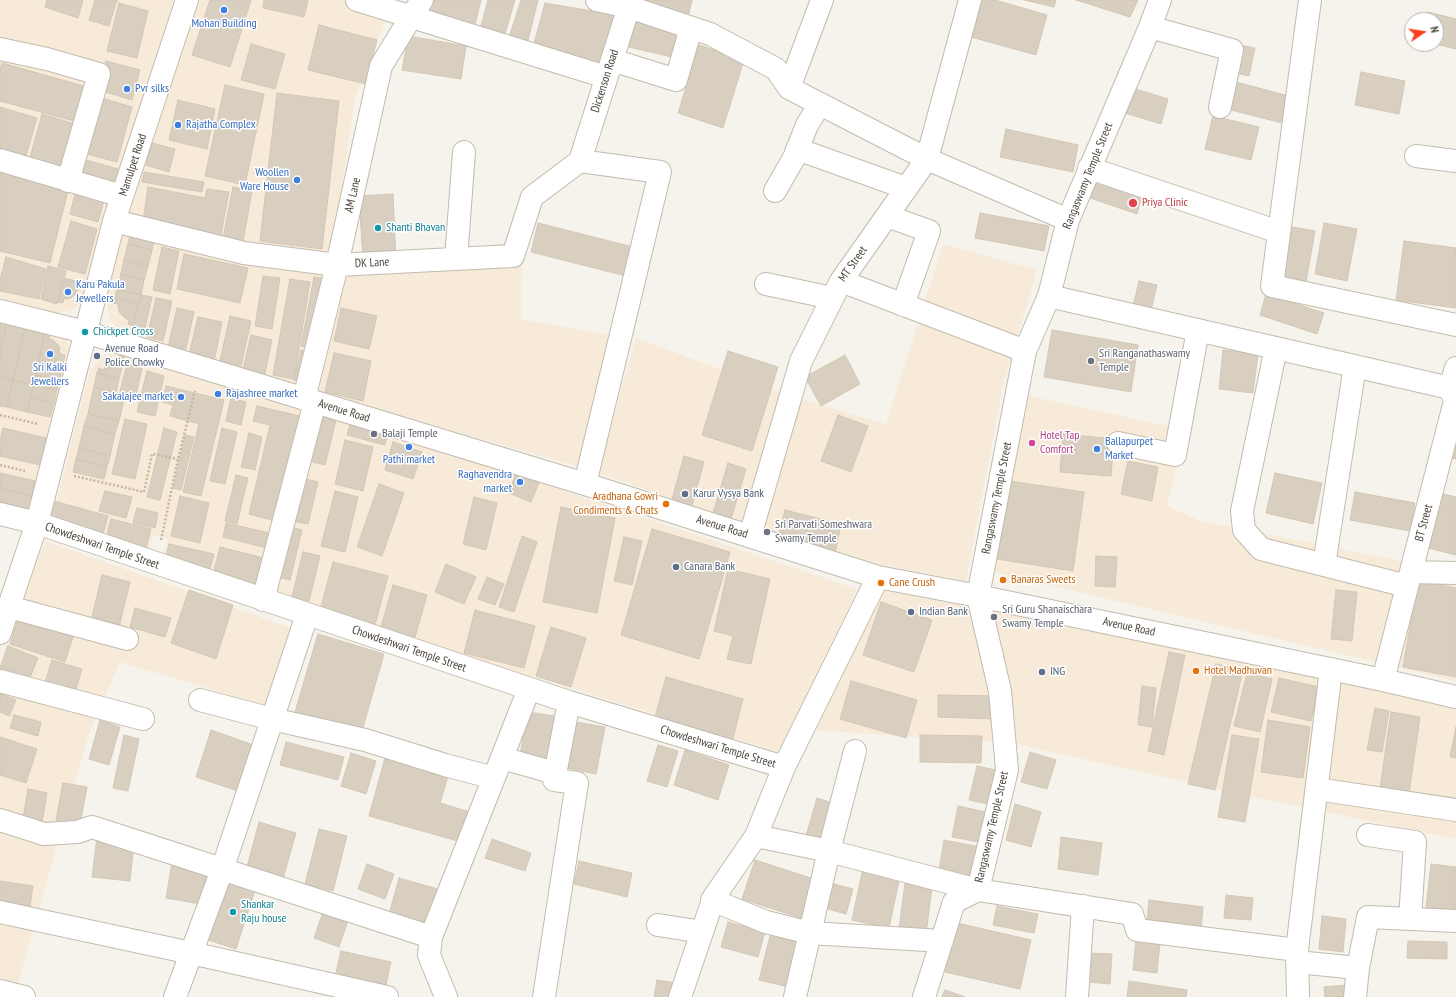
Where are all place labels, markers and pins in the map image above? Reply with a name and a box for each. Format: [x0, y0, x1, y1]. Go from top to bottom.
marker: Mohan Building [219, 5, 229, 15]
place label: Mohan Building [191, 17, 257, 31]
place label: Pvr silks [135, 82, 169, 96]
marker: Pvr silks [122, 84, 132, 94]
place label: Rajatha Complex [186, 118, 256, 132]
marker: Rajatha Complex [173, 120, 183, 130]
place label: Woollen Ware House [240, 166, 289, 194]
marker: Woollen Ware House [292, 175, 302, 185]
place label: Priya Clinic [1142, 196, 1188, 210]
marker: Priya Clinic [1127, 197, 1139, 209]
place label: Shanti Bhavan [386, 221, 445, 235]
marker: Shanti Bhavan [373, 223, 383, 233]
place label: Karu Pakula Jewellers [76, 278, 125, 306]
marker: Karu Pakula Jewellers [63, 287, 73, 297]
place label: Chickpet Cross [93, 325, 153, 339]
marker: Chickpet Cross [80, 327, 90, 337]
place label: Avenue Road Police Chowky [105, 342, 164, 370]
place label: Sri Ranganathaswamy Temple [1099, 347, 1190, 375]
marker: Sri Kalki Jewellers [45, 349, 55, 359]
marker: Avenue Road Police Chowky [92, 351, 102, 361]
marker: Sri Ranganathaswamy Temple [1086, 356, 1096, 366]
place label: Sri Kalki Jewellers [31, 361, 69, 389]
place label: Rajashree market [226, 387, 298, 401]
marker: Rajashree market [213, 389, 223, 399]
place label: Sakalajee market [102, 390, 173, 404]
marker: Sakalajee market [176, 392, 186, 402]
place label: Balaji Temple [382, 427, 438, 441]
marker: Balaji Temple [369, 429, 379, 439]
place label: Hotel Tap Comfort [1040, 429, 1079, 457]
place label: Ballapurpet Market [1105, 435, 1153, 463]
marker: Hotel Tap Comfort [1027, 438, 1037, 448]
marker: Pathi market [404, 442, 414, 452]
marker: Ballapurpet Market [1092, 444, 1102, 454]
place label: Pathi market [383, 453, 435, 467]
place label: Raghavendra market [458, 468, 512, 496]
marker: Raghavendra market [515, 477, 525, 487]
place label: Karur Vysya Bank [693, 487, 764, 501]
marker: Karur Vysya Bank [680, 489, 690, 499]
place label: Aradhana Gowri Condiments & Chats [573, 490, 658, 518]
marker: Aradhana Gowri Condiments & Chats [661, 499, 671, 509]
place label: Sri Parvati Someshwara Swamy Temple [775, 518, 872, 546]
marker: Sri Parvati Someshwara Swamy Temple [762, 527, 772, 537]
place label: Canara Bank [684, 560, 735, 574]
marker: Canara Bank [671, 562, 681, 572]
place label: Banaras Sweets [1011, 573, 1075, 587]
marker: Banaras Sweets [998, 575, 1008, 585]
place label: Cane Crush [889, 576, 935, 590]
marker: Cane Crush [876, 578, 886, 588]
place label: Sri Guru Shanaischara Swamy Temple [1002, 603, 1092, 631]
place label: Indian Bank [919, 605, 968, 619]
marker: Indian Bank [906, 607, 916, 617]
marker: Sri Guru Shanaischara Swamy Temple [989, 612, 999, 622]
place label: Hotel Madhuvan [1204, 664, 1272, 678]
place label: ING [1050, 665, 1065, 679]
marker: Hotel Madhuvan [1191, 666, 1201, 676]
marker: ING [1037, 667, 1047, 677]
place label: Shankar Raju house [241, 898, 287, 926]
marker: Shankar Raju house [228, 907, 238, 917]

